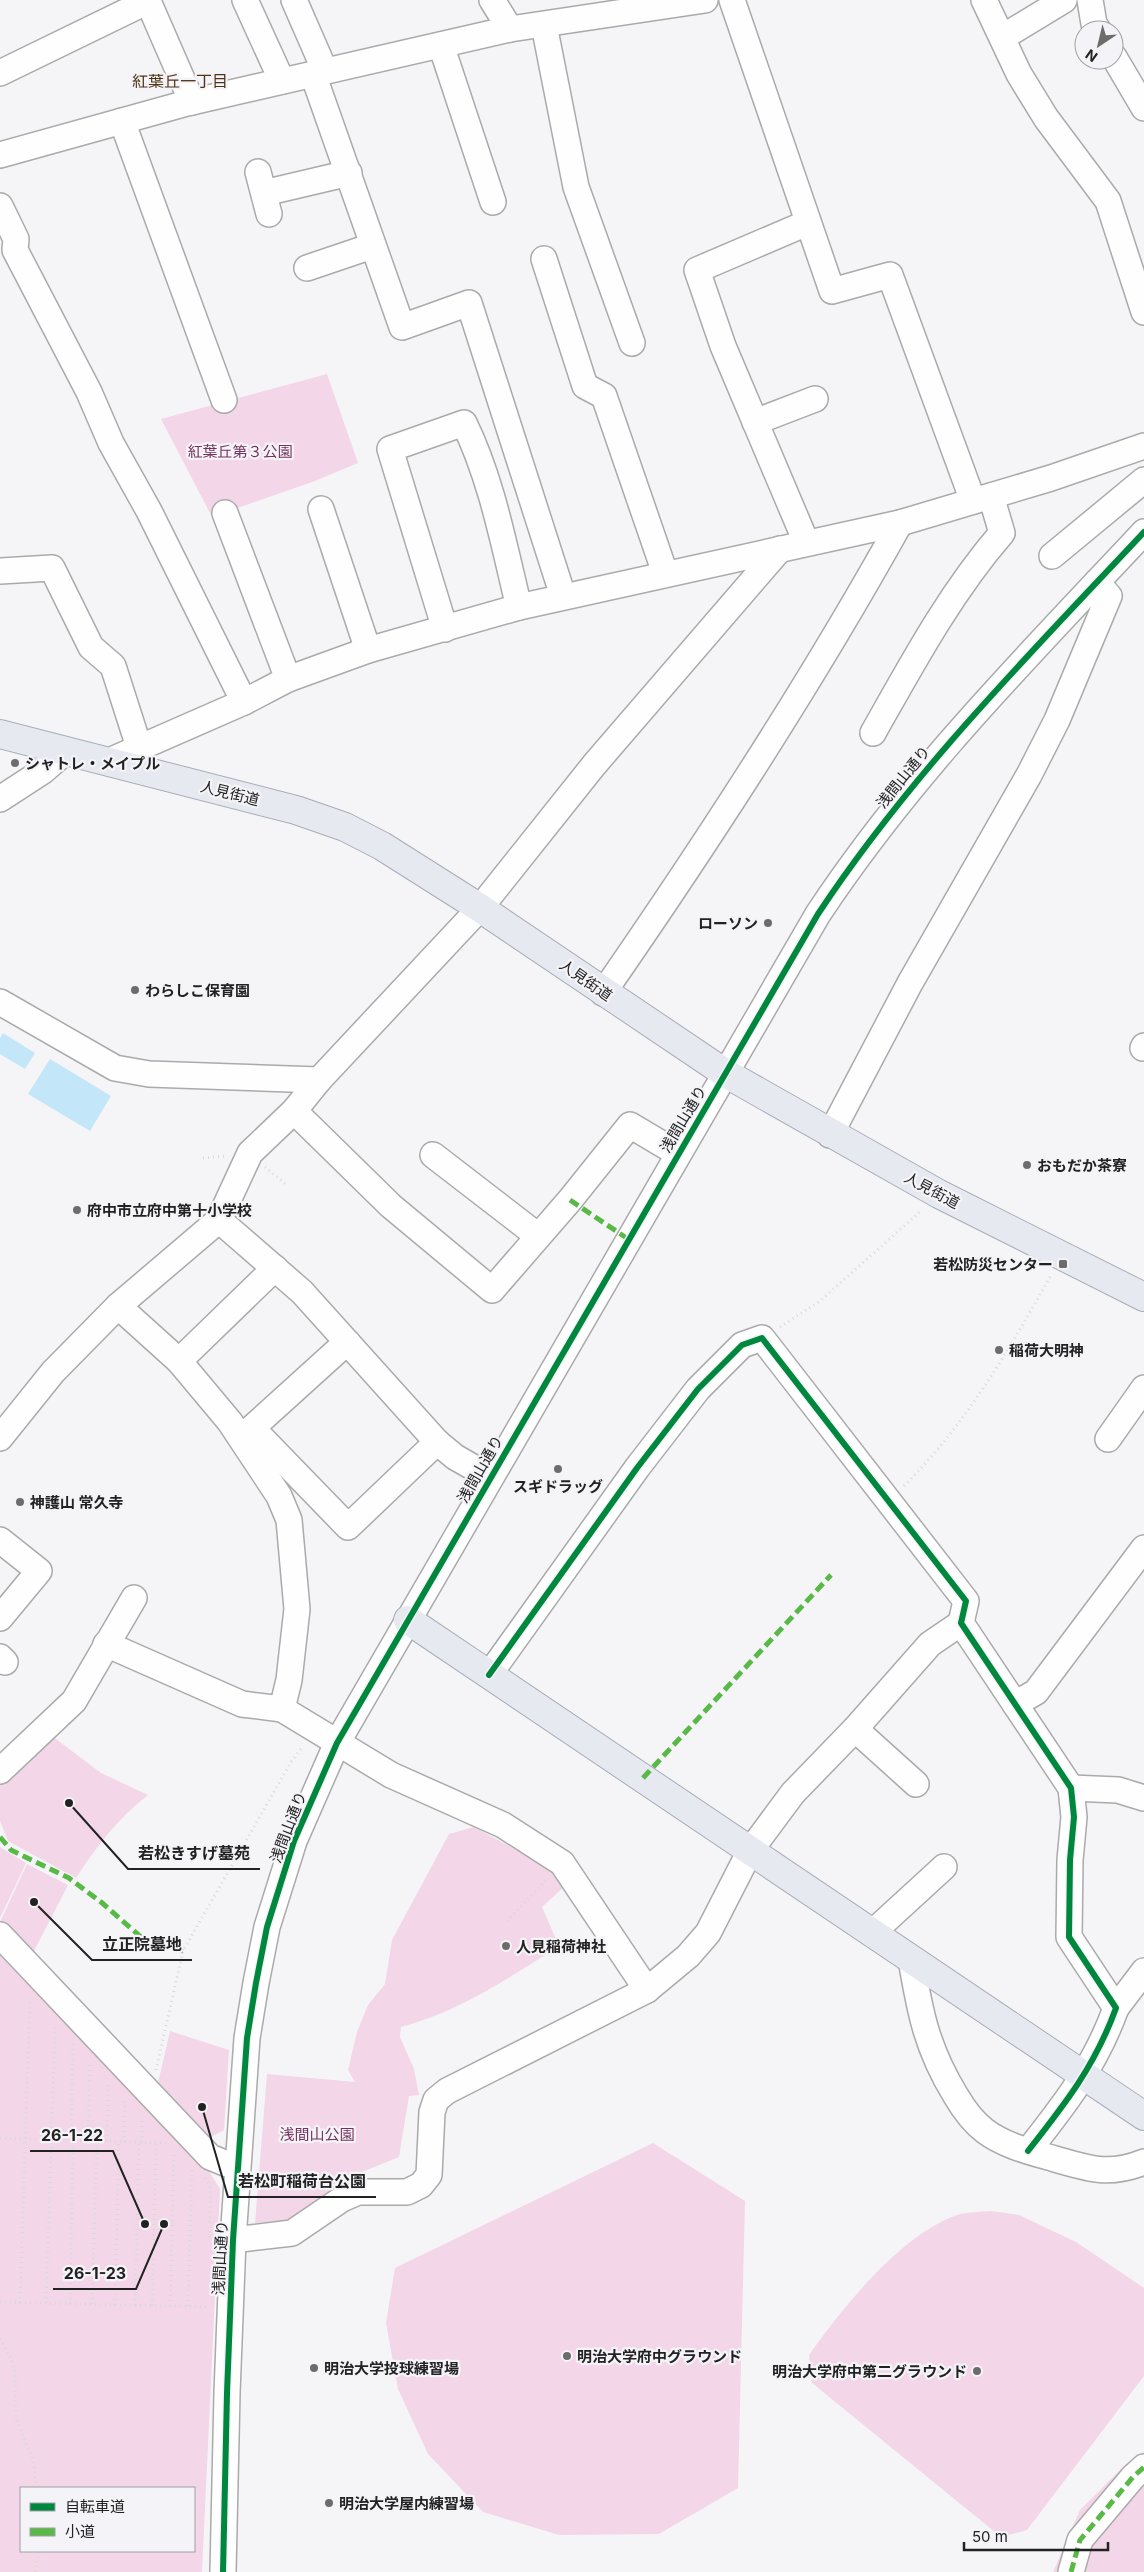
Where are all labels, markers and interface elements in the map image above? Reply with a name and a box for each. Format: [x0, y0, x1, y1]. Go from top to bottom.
north arrow [1074, 20, 1124, 70]
text: N [1082, 46, 1101, 66]
district label: 紅葉丘一丁目 [132, 71, 228, 91]
park label: 紅葉丘第３公園 [187, 442, 293, 461]
street label: 浅間山通り [872, 742, 934, 812]
place label: シャトレ・メイプル [25, 754, 160, 773]
marker: シャトレ・メイプル [9, 757, 21, 769]
street label: 人見街道 [199, 777, 261, 809]
place label: ローソン [698, 914, 758, 933]
marker: ローソン [762, 917, 774, 929]
street label: 人見街道 [556, 955, 616, 1005]
place label: わらしこ保育園 [145, 981, 250, 1000]
marker: わらしこ保育園 [129, 984, 141, 996]
street label: 浅間山通り [656, 1082, 710, 1156]
place label: おもだか茶寮 [1037, 1156, 1127, 1175]
marker: おもだか茶寮 [1021, 1159, 1033, 1171]
street label: 人見街道 [901, 1168, 963, 1212]
place label: 府中市立府中第十小学校 [87, 1201, 252, 1220]
marker: 府中市立府中第十小学校 [71, 1204, 83, 1216]
place label: 若松防災センター [933, 1255, 1053, 1274]
marker: 若松防災センター [1057, 1258, 1069, 1270]
place label: 稲荷大明神 [1009, 1341, 1084, 1360]
marker: 稲荷大明神 [993, 1344, 1005, 1356]
street label: 浅間山通り [453, 1432, 507, 1506]
marker: スギドラッグ [552, 1463, 564, 1475]
place label: スギドラッグ [513, 1477, 603, 1496]
place label: 神護山 常久寺 [29, 1493, 124, 1512]
marker: 神護山 常久寺 [14, 1496, 26, 1508]
street label: 浅間山通り [266, 1789, 310, 1865]
callout: 若松きすげ墓苑 [128, 1838, 260, 1869]
text: 若松きすげ墓苑 [138, 1843, 250, 1863]
callout: 立正院墓地 [92, 1929, 192, 1960]
text: 立正院墓地 [102, 1934, 182, 1954]
place label: 人見稲荷神社 [516, 1937, 606, 1956]
marker: 人見稲荷神社 [500, 1940, 512, 1952]
callout: 26-1-22 [30, 2120, 113, 2151]
text: 26-1-22 [41, 2125, 103, 2145]
park label: 浅間山公園 [279, 2125, 355, 2144]
callout: 若松町稲荷台公園 [228, 2166, 376, 2197]
text: 若松町稲荷台公園 [238, 2171, 366, 2191]
street label: 浅間山通り [209, 2220, 231, 2296]
callout: 26-1-23 [53, 2258, 136, 2289]
text: 26-1-23 [64, 2263, 126, 2283]
place label: 明治大学府中グラウンド [577, 2347, 742, 2366]
marker: 明治大学府中グラウンド [561, 2350, 573, 2362]
place label: 明治大学投球練習場 [324, 2359, 459, 2378]
marker: 明治大学投球練習場 [308, 2362, 320, 2374]
place label: 明治大学府中第二グラウンド [772, 2362, 967, 2381]
marker: 明治大学府中第二グラウンド [971, 2365, 983, 2377]
legend [20, 2487, 195, 2552]
place label: 明治大学屋内練習場 [339, 2494, 474, 2513]
text: 自転車道 [65, 2497, 125, 2516]
marker: 明治大学屋内練習場 [323, 2497, 335, 2509]
scale bar [964, 2520, 1108, 2552]
text: 小道 [65, 2522, 95, 2541]
text: 50 m [972, 2527, 1008, 2546]

